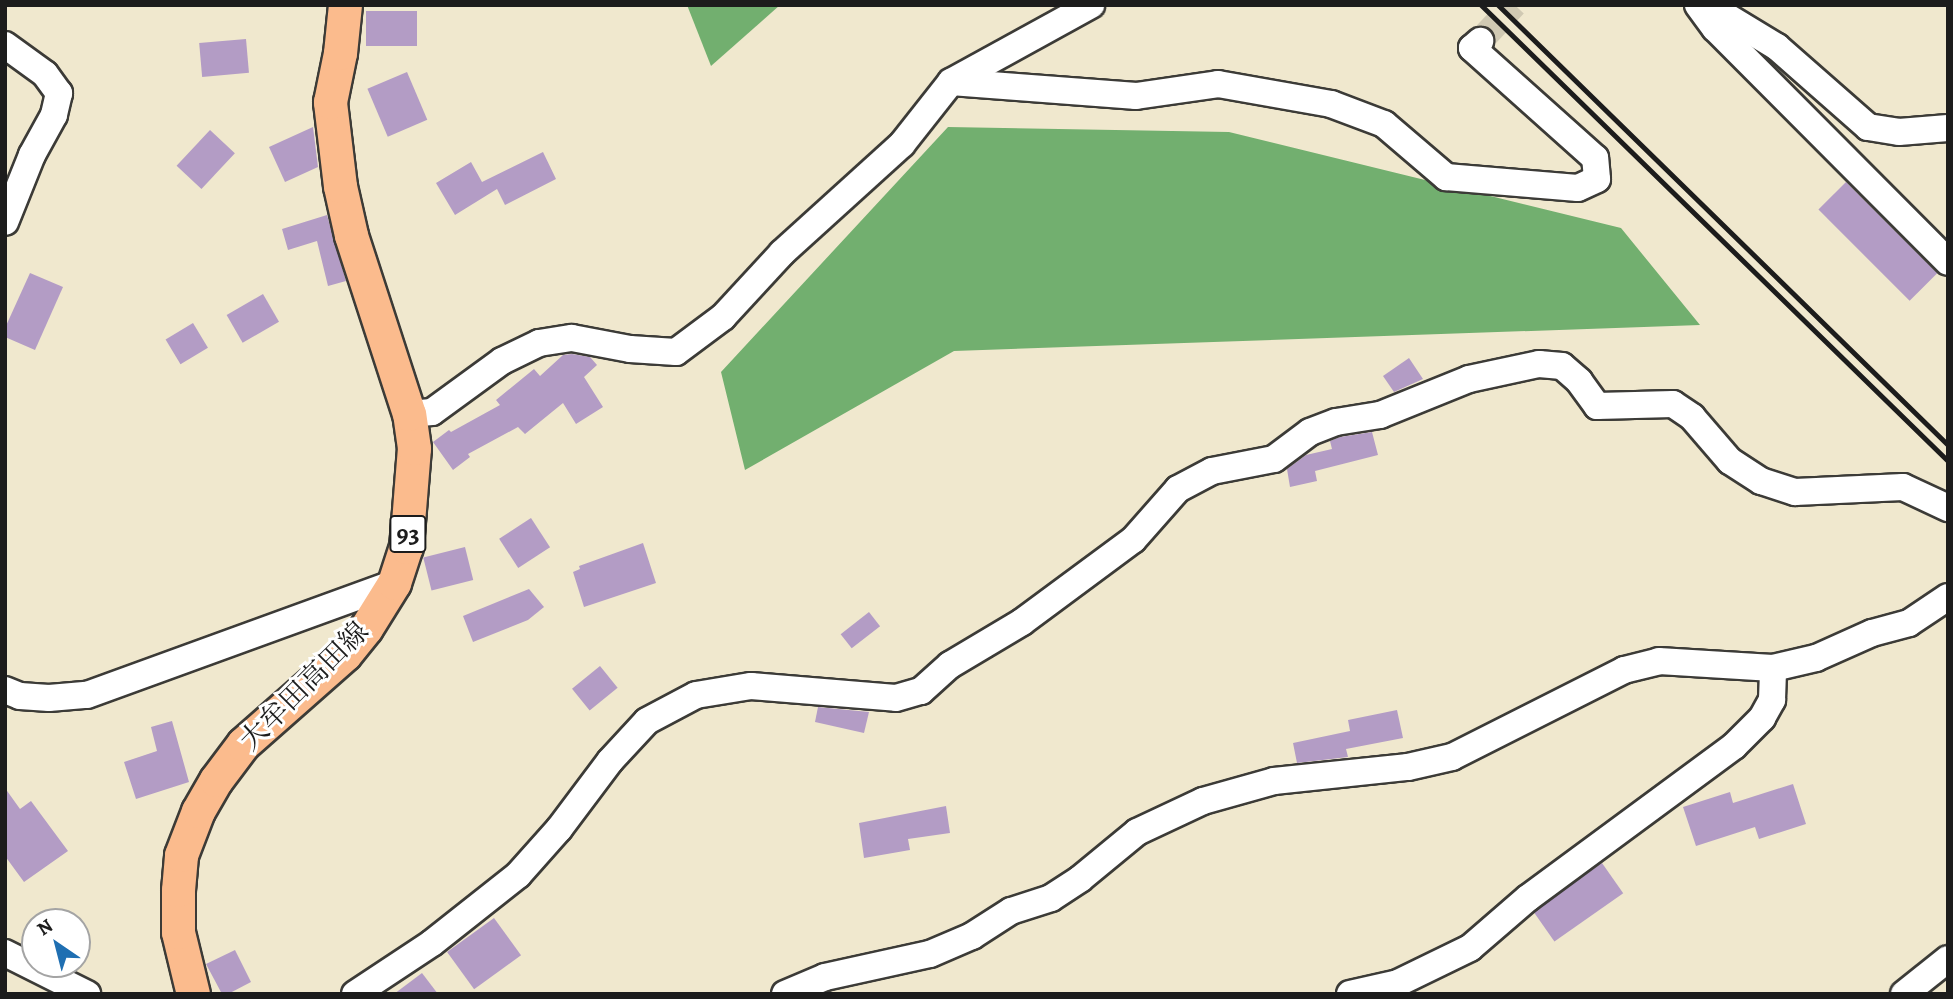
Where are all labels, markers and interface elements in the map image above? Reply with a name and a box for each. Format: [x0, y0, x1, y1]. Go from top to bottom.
road number: 93 [389, 512, 427, 556]
street label: 大牟田高田線 [233, 615, 375, 757]
north arrow [21, 908, 91, 978]
text: N [32, 913, 58, 942]

